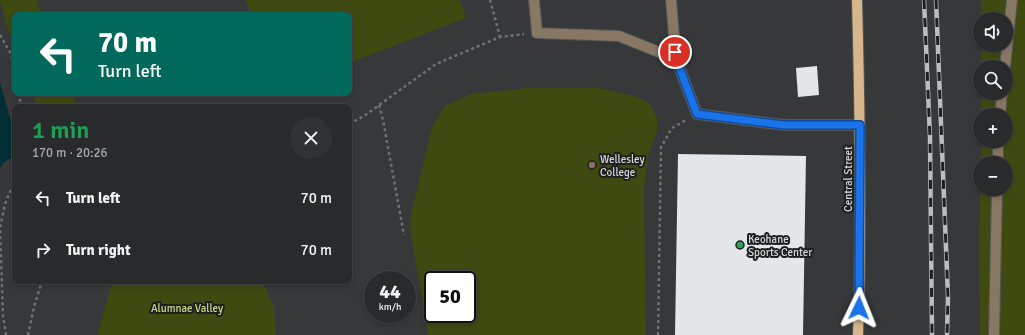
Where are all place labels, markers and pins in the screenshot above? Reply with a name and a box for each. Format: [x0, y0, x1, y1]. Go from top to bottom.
pin [658, 35, 692, 69]
place label: Wellesley College [600, 153, 645, 179]
marker: Wellesley College [587, 160, 597, 170]
place label: Keohane Sports Center [748, 233, 812, 259]
marker: Keohane Sports Center [735, 240, 745, 250]

